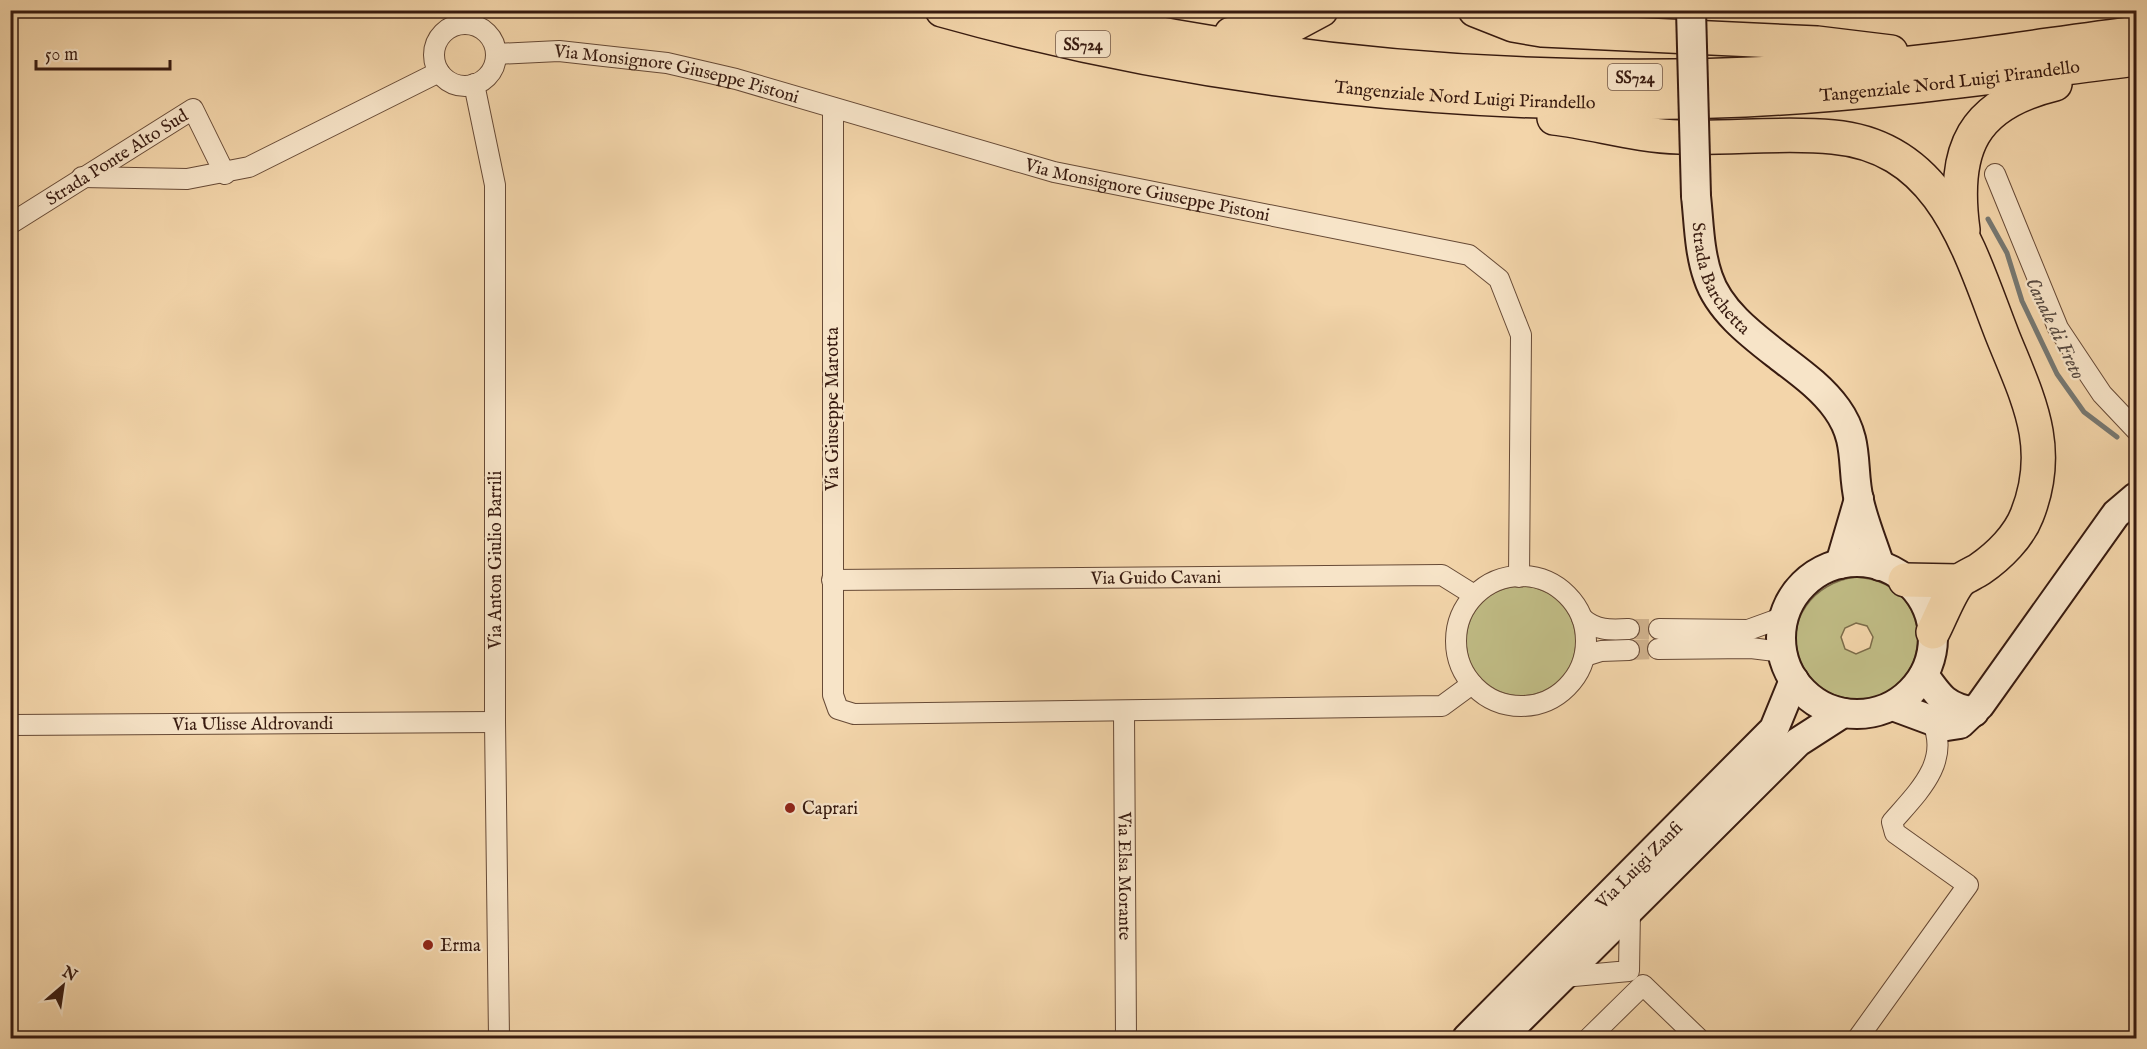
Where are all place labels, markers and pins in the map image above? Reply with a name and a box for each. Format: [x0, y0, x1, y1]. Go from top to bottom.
place label: Caprari [802, 798, 858, 821]
marker: Caprari [783, 801, 797, 815]
place label: Erma [440, 935, 481, 958]
marker: Erma [421, 938, 435, 952]

